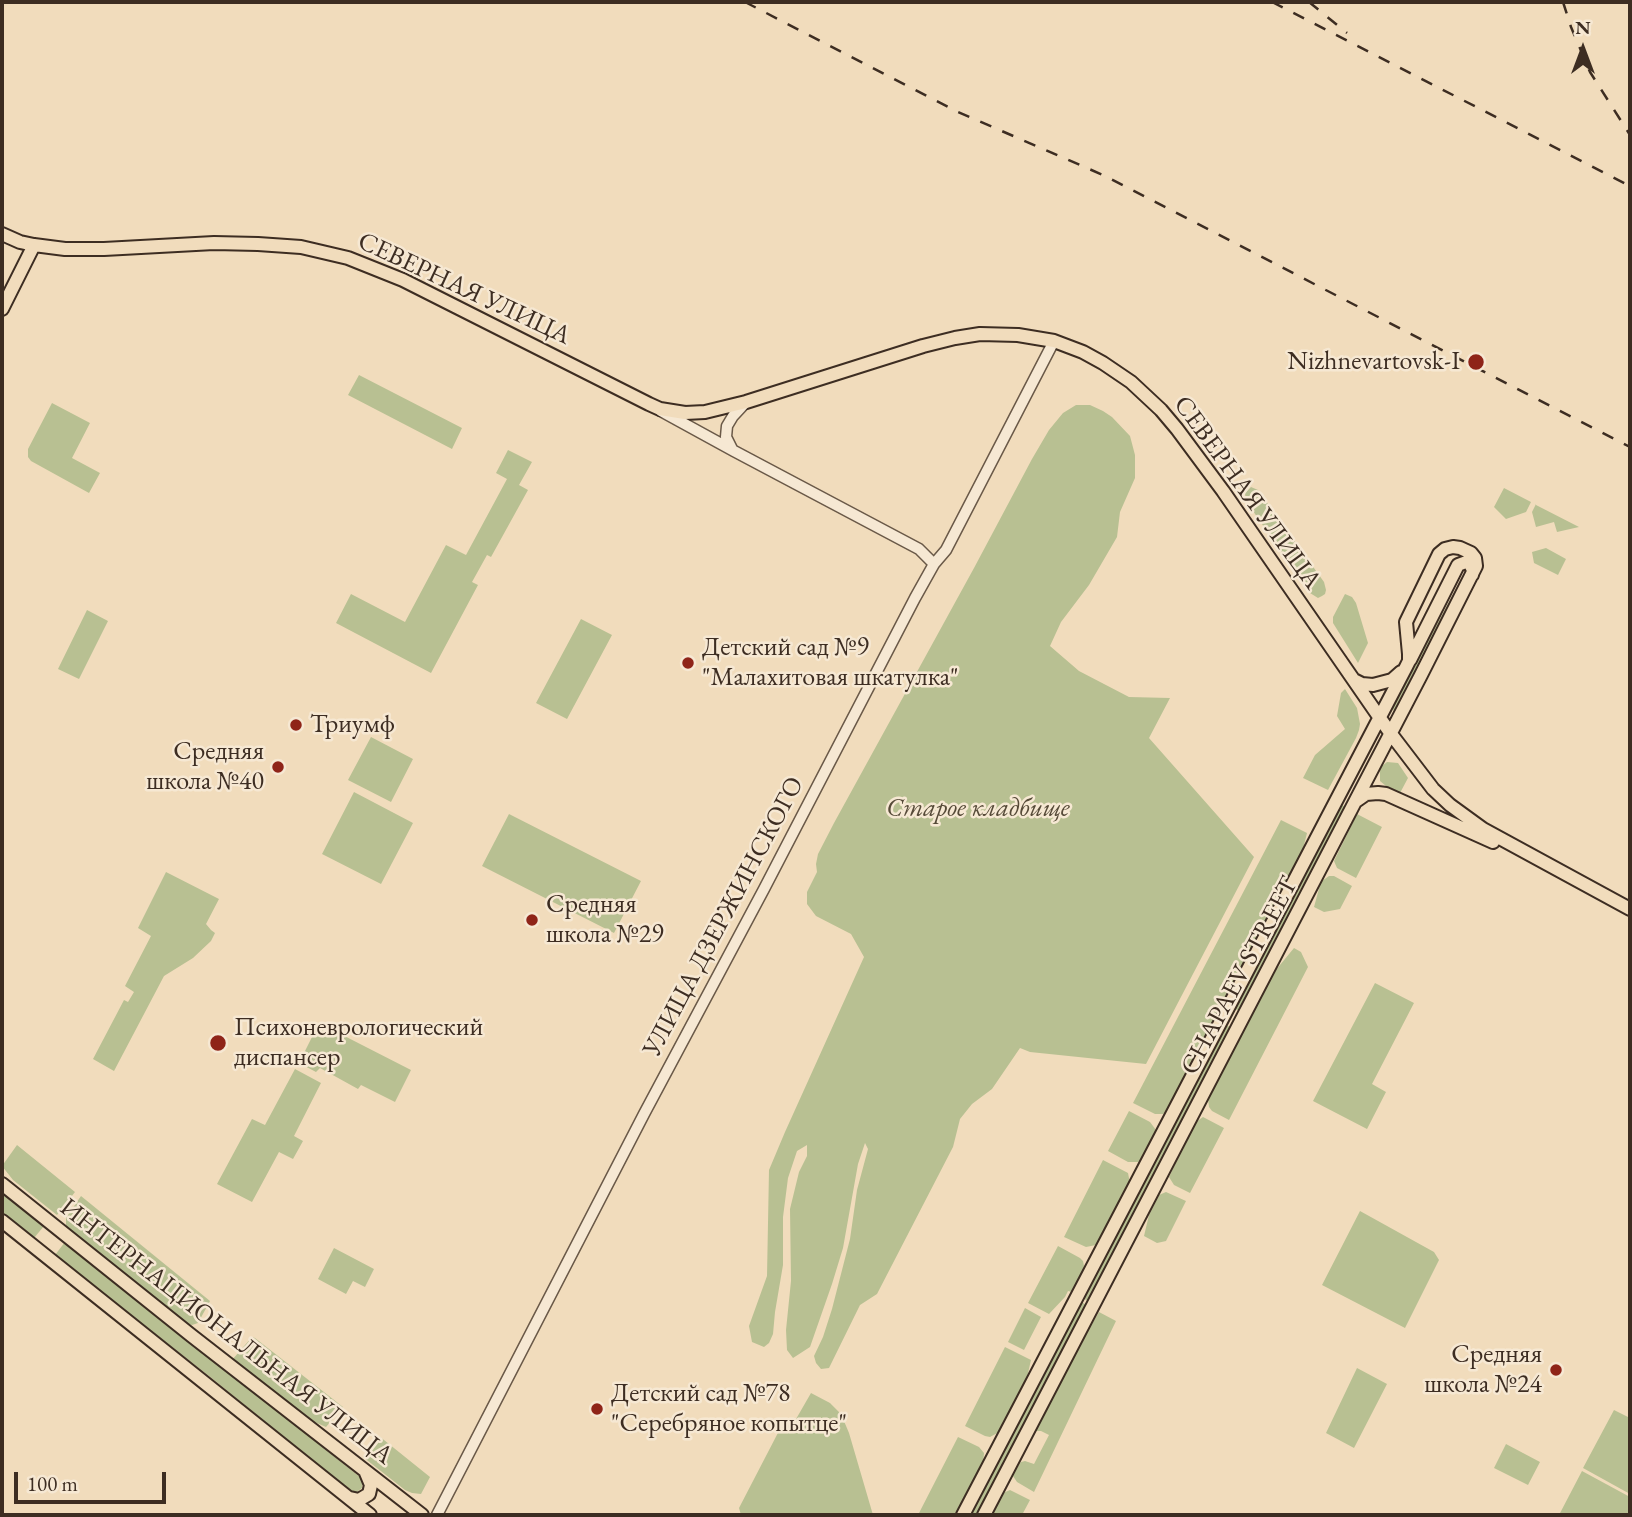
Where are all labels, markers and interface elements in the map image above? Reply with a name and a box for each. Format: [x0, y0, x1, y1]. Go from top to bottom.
north arrow [1548, 14, 1618, 84]
text: N [1575, 15, 1591, 40]
street label: СЕВЕРНАЯ УЛИЦА [353, 226, 575, 352]
place label: Nizhnevartovsk-I [1287, 346, 1460, 378]
marker: Nizhnevartovsk-I [1466, 352, 1486, 372]
street label: СЕВЕРНАЯ УЛИЦА [1166, 390, 1328, 596]
place label: Детский сад №9 "Малахитовая шкатулка" [702, 632, 959, 694]
marker: Детский сад №9 "Малахитовая шкатулка" [680, 655, 696, 671]
place label: Триумф [310, 709, 395, 741]
marker: Триумф [288, 717, 304, 733]
place label: Средняя школа №40 [146, 736, 264, 798]
marker: Средняя школа №40 [270, 759, 286, 775]
street label: УЛИЦА ДЗЕРЖИНСКОГО [637, 772, 811, 1062]
park label: Старое кладбище [886, 793, 1070, 825]
street label: CHAPAEV STREET [1175, 872, 1305, 1080]
place label: Средняя школа №29 [546, 889, 664, 950]
marker: Средняя школа №29 [524, 912, 540, 928]
place label: Психоневрологический диспансер [234, 1012, 483, 1074]
marker: Психоневрологический диспансер [208, 1033, 228, 1053]
street label: ИНТЕРНАЦИОНАЛЬНАЯ УЛИЦА [53, 1192, 399, 1472]
place label: Средняя школа №24 [1424, 1339, 1542, 1400]
marker: Средняя школа №24 [1548, 1362, 1564, 1378]
place label: Детский сад №78 "Серебряное копытце" [611, 1378, 847, 1440]
marker: Детский сад №78 "Серебряное копытце" [589, 1401, 605, 1417]
scale bar [18, 1458, 170, 1502]
text: 100 m [27, 1470, 78, 1497]

